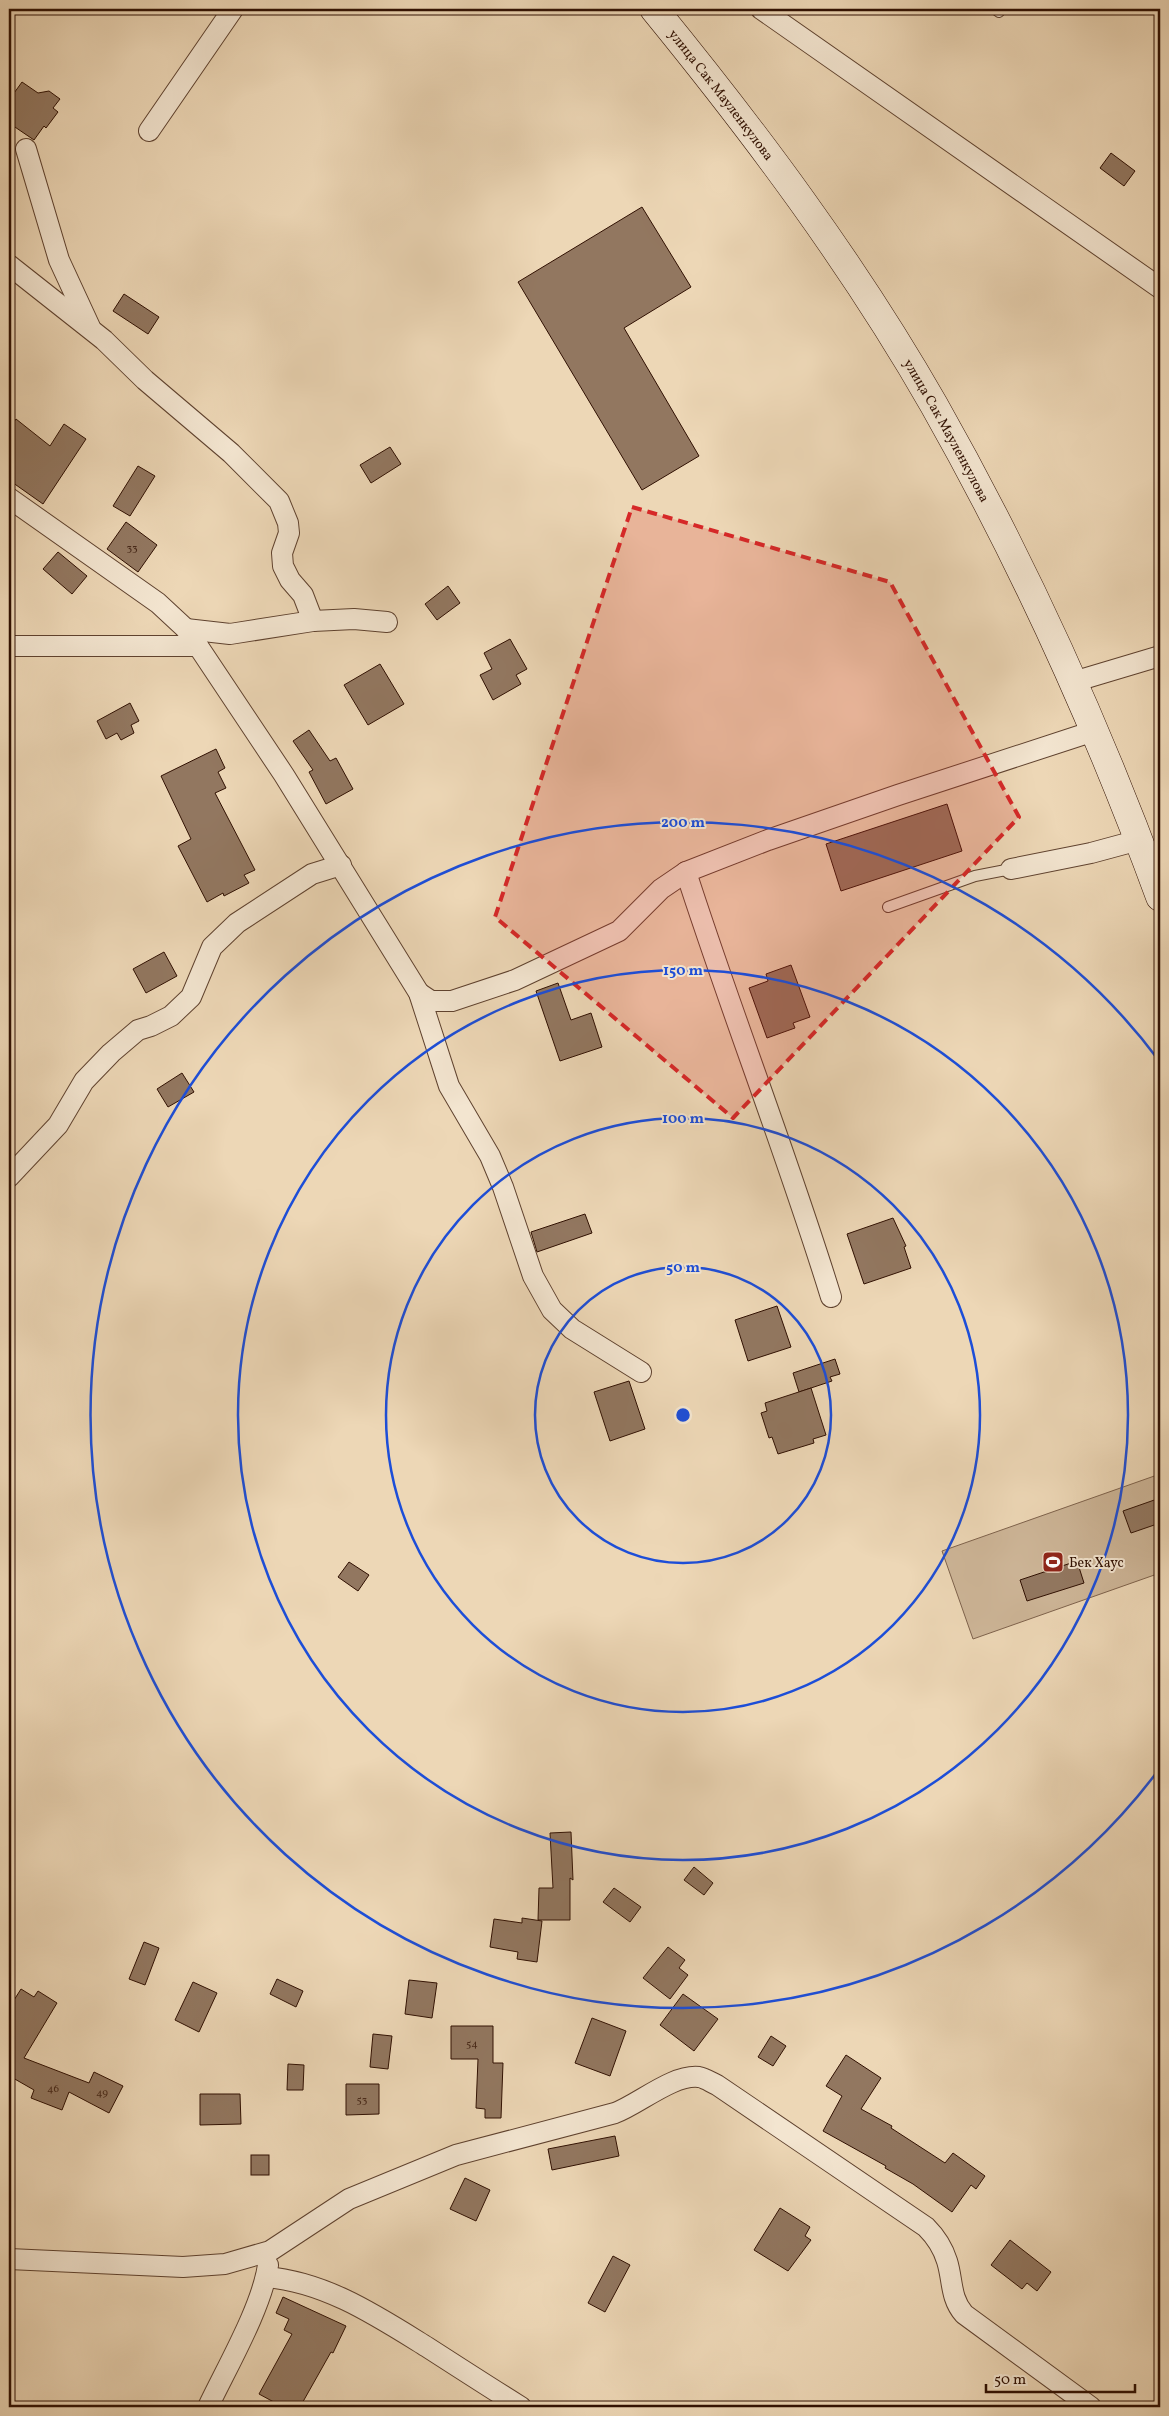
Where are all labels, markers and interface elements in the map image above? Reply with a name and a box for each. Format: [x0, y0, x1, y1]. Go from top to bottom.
street label: улица Сак Мауленкулова [663, 26, 777, 165]
street label: улица Сак Мауленкулова [898, 356, 993, 506]
house number: 33 [126, 541, 138, 556]
text: 200 m [661, 813, 705, 834]
text: 150 m [663, 961, 703, 982]
text: 100 m [662, 1109, 705, 1130]
text: 50 m [666, 1258, 700, 1279]
centre of rings [674, 1406, 692, 1424]
sports icon: Бек Хаус [1041, 1550, 1065, 1574]
place label: Бек Хаус [1069, 1554, 1124, 1573]
house number: 54 [466, 2037, 478, 2052]
house number: 46 [47, 2082, 59, 2097]
house number: 49 [96, 2086, 108, 2101]
house number: 53 [357, 2093, 368, 2108]
scale bar [986, 2361, 1135, 2393]
text: 50 m [994, 2370, 1026, 2391]

